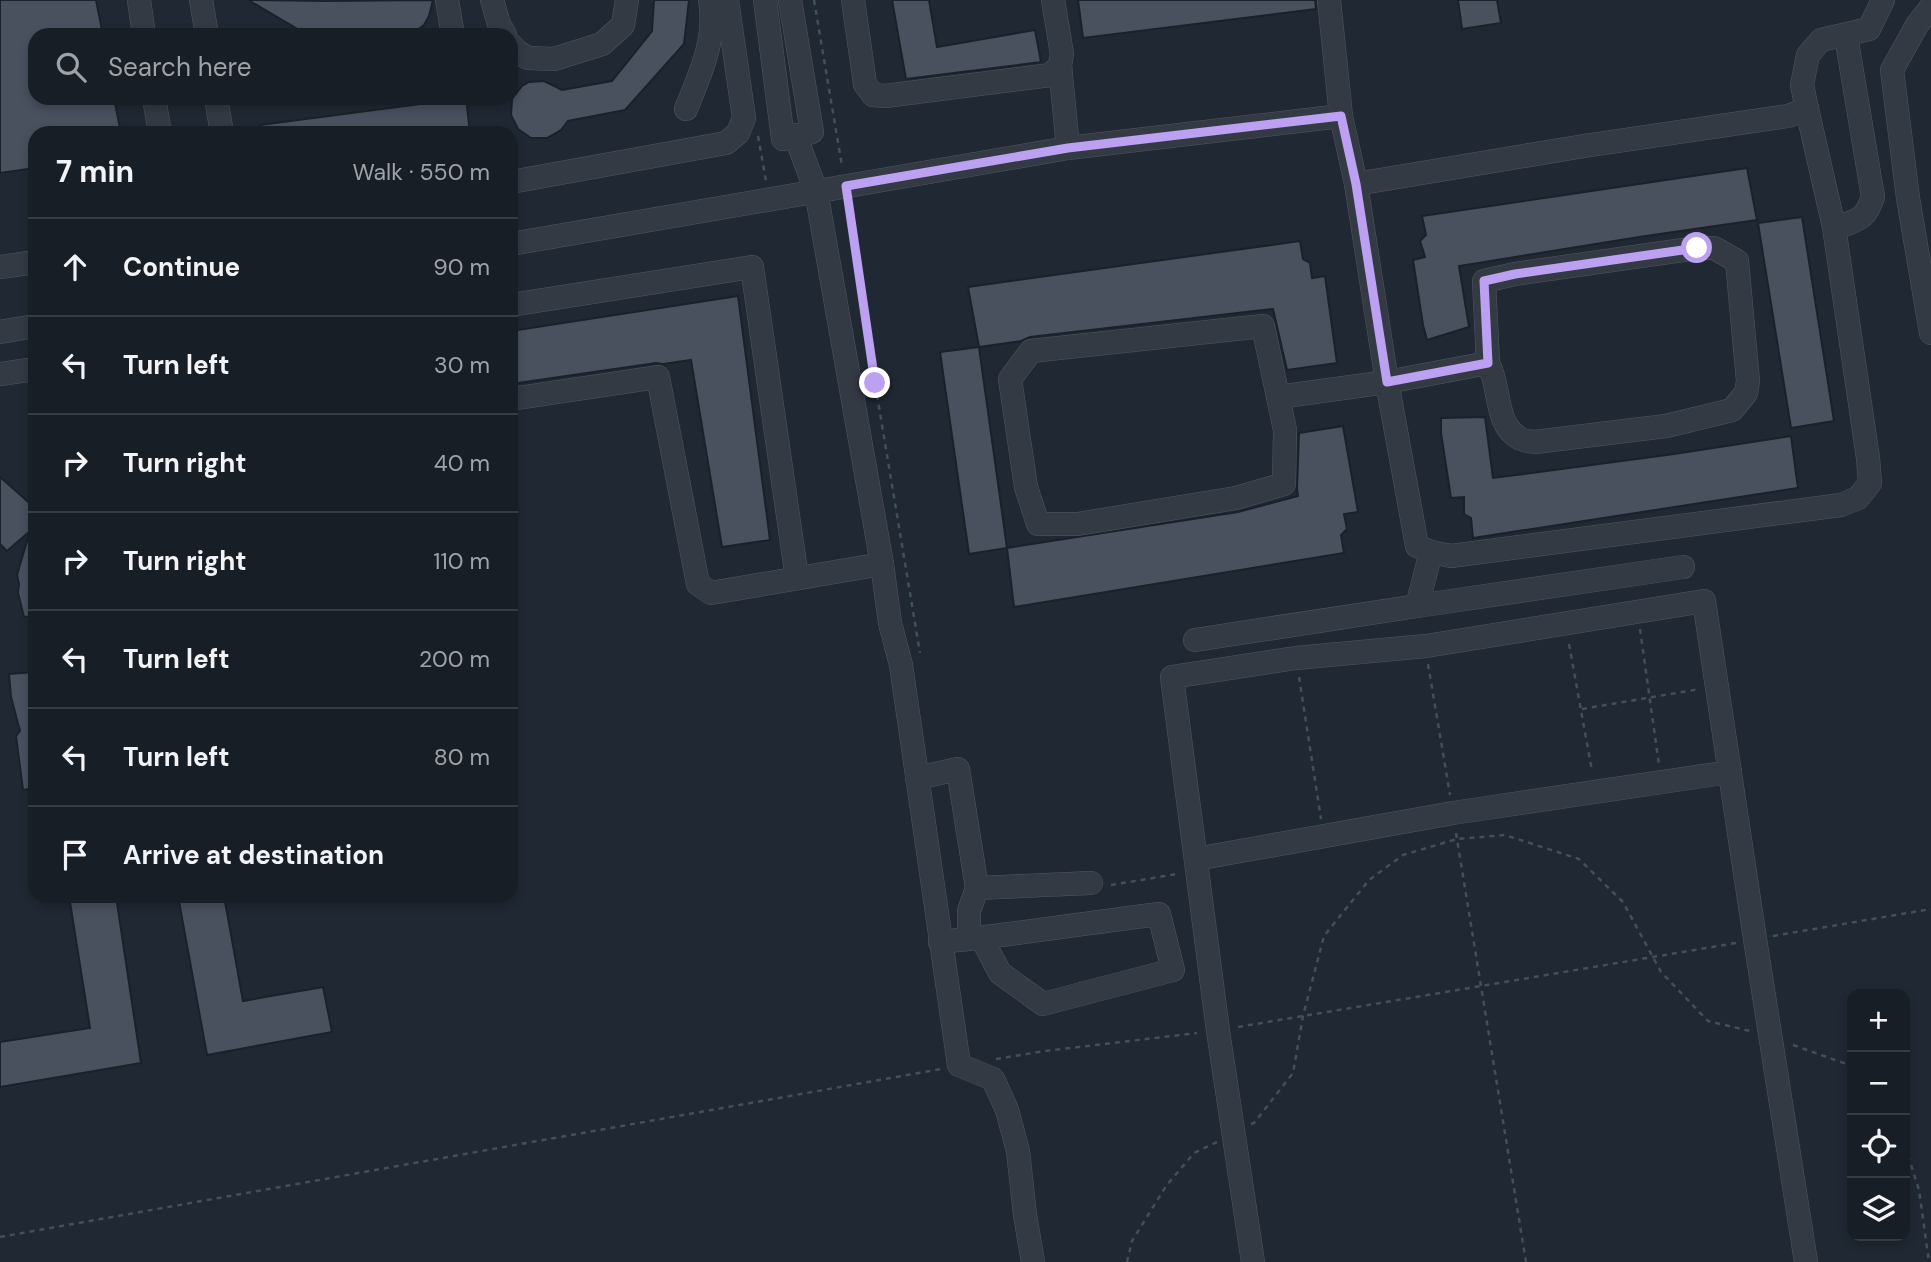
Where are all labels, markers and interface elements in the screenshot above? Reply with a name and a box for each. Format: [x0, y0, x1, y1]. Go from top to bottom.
search box [28, 28, 518, 105]
icon: search [52, 48, 90, 86]
text: Search here [108, 50, 251, 84]
text: 7 min [56, 152, 134, 191]
text: Walk · 550 m [352, 157, 490, 187]
route start [1681, 232, 1712, 263]
icon: ahead [56, 248, 94, 286]
text: Continue [123, 250, 240, 284]
text: 90 m [433, 252, 490, 282]
icon: left [56, 346, 94, 384]
text: Turn left [123, 348, 230, 382]
text: 30 m [434, 350, 490, 380]
route end [859, 367, 890, 398]
icon: right [56, 444, 94, 482]
text: Turn right [123, 446, 247, 480]
text: 40 m [434, 448, 490, 478]
icon: right [56, 542, 94, 580]
text: Turn right [123, 544, 247, 578]
text: 110 m [433, 546, 490, 576]
icon: left [56, 640, 94, 678]
text: Turn left [123, 642, 230, 676]
text: 200 m [419, 644, 490, 674]
icon: left [56, 738, 94, 776]
text: Turn left [123, 740, 230, 774]
text: 80 m [434, 742, 490, 772]
icon: arrive [56, 836, 94, 874]
text: Arrive at destination [123, 838, 384, 872]
map controls [1847, 989, 1910, 1241]
button: + [1847, 989, 1910, 1052]
button: − [1847, 1052, 1910, 1115]
button: locate [1847, 1115, 1910, 1178]
button: layers [1847, 1178, 1910, 1241]

